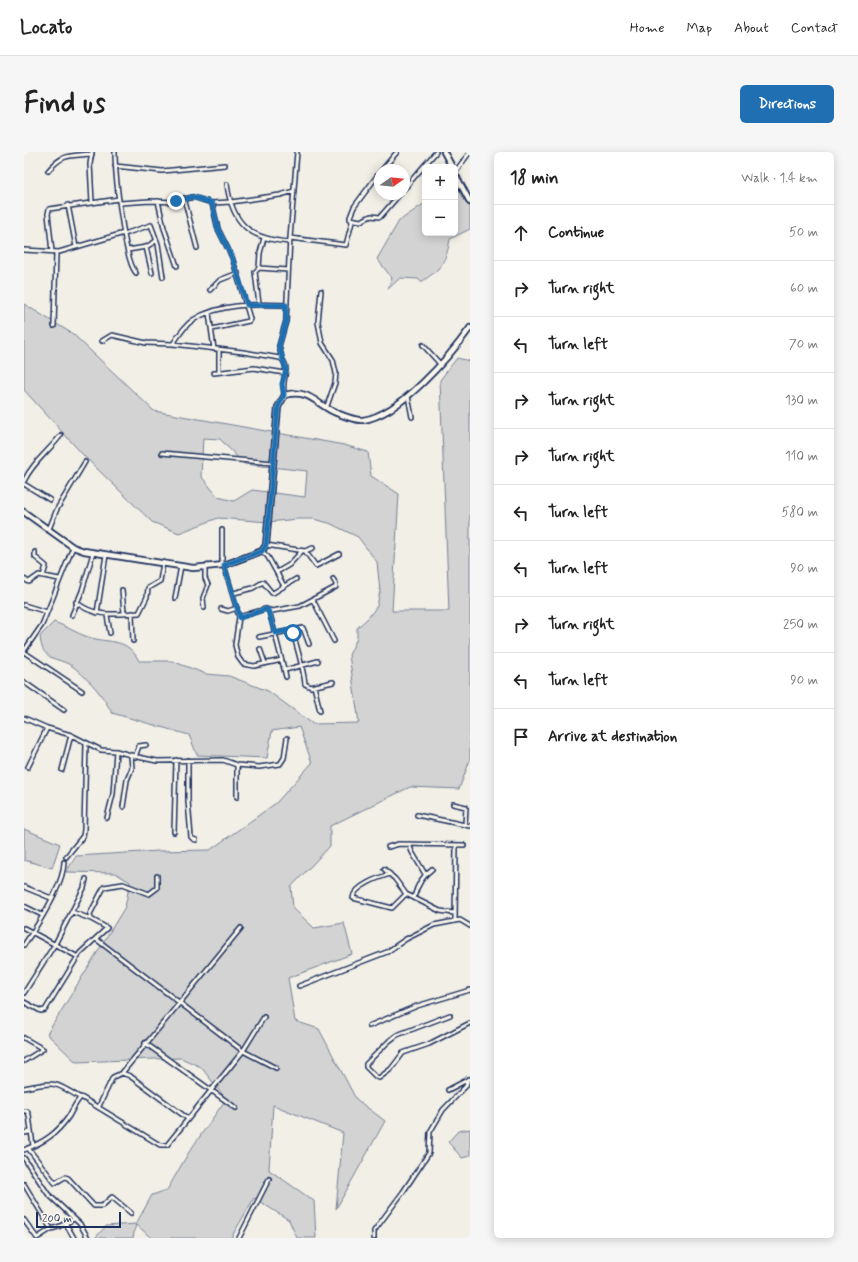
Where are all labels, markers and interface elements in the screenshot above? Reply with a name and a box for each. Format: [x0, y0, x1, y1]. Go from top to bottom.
text: Locato [20, 15, 72, 40]
text: Home [630, 19, 664, 37]
text: Map [686, 19, 712, 37]
text: About [734, 19, 769, 37]
text: Contact [791, 19, 838, 37]
button: Directions [740, 85, 834, 123]
text: Find us [24, 86, 105, 123]
north arrow [374, 164, 410, 200]
map controls [422, 164, 458, 236]
button: + [422, 164, 458, 200]
text: 18 min [510, 167, 558, 189]
text: Walk · 1.4 km [741, 170, 818, 187]
route end [167, 192, 185, 210]
button: − [422, 200, 458, 236]
icon: ahead [510, 222, 532, 244]
text: Continue [548, 223, 604, 243]
text: 50 m [789, 224, 818, 241]
icon: right [510, 278, 532, 300]
text: Turn right [548, 279, 615, 299]
text: 60 m [790, 280, 818, 297]
icon: left [510, 334, 532, 356]
text: Turn left [548, 335, 608, 355]
text: 70 m [789, 336, 818, 353]
icon: right [510, 390, 532, 412]
text: Turn right [548, 391, 615, 411]
text: 130 m [785, 392, 818, 409]
icon: right [510, 446, 532, 468]
text: Turn right [548, 447, 615, 467]
text: 110 m [785, 448, 818, 465]
icon: left [510, 502, 532, 524]
text: Turn left [548, 503, 608, 523]
text: 580 m [781, 504, 818, 521]
icon: left [510, 558, 532, 580]
text: Turn left [548, 559, 608, 579]
text: 90 m [790, 560, 818, 577]
icon: right [510, 614, 532, 636]
text: Turn right [548, 615, 615, 635]
text: 250 m [783, 616, 818, 633]
route start [284, 624, 302, 642]
icon: left [510, 670, 532, 692]
text: Turn left [548, 671, 608, 691]
text: 90 m [790, 672, 818, 689]
icon: arrive [510, 726, 532, 748]
text: Arrive at destination [548, 727, 677, 747]
scale bar [36, 1210, 121, 1229]
text: 200 m [42, 1212, 72, 1226]

